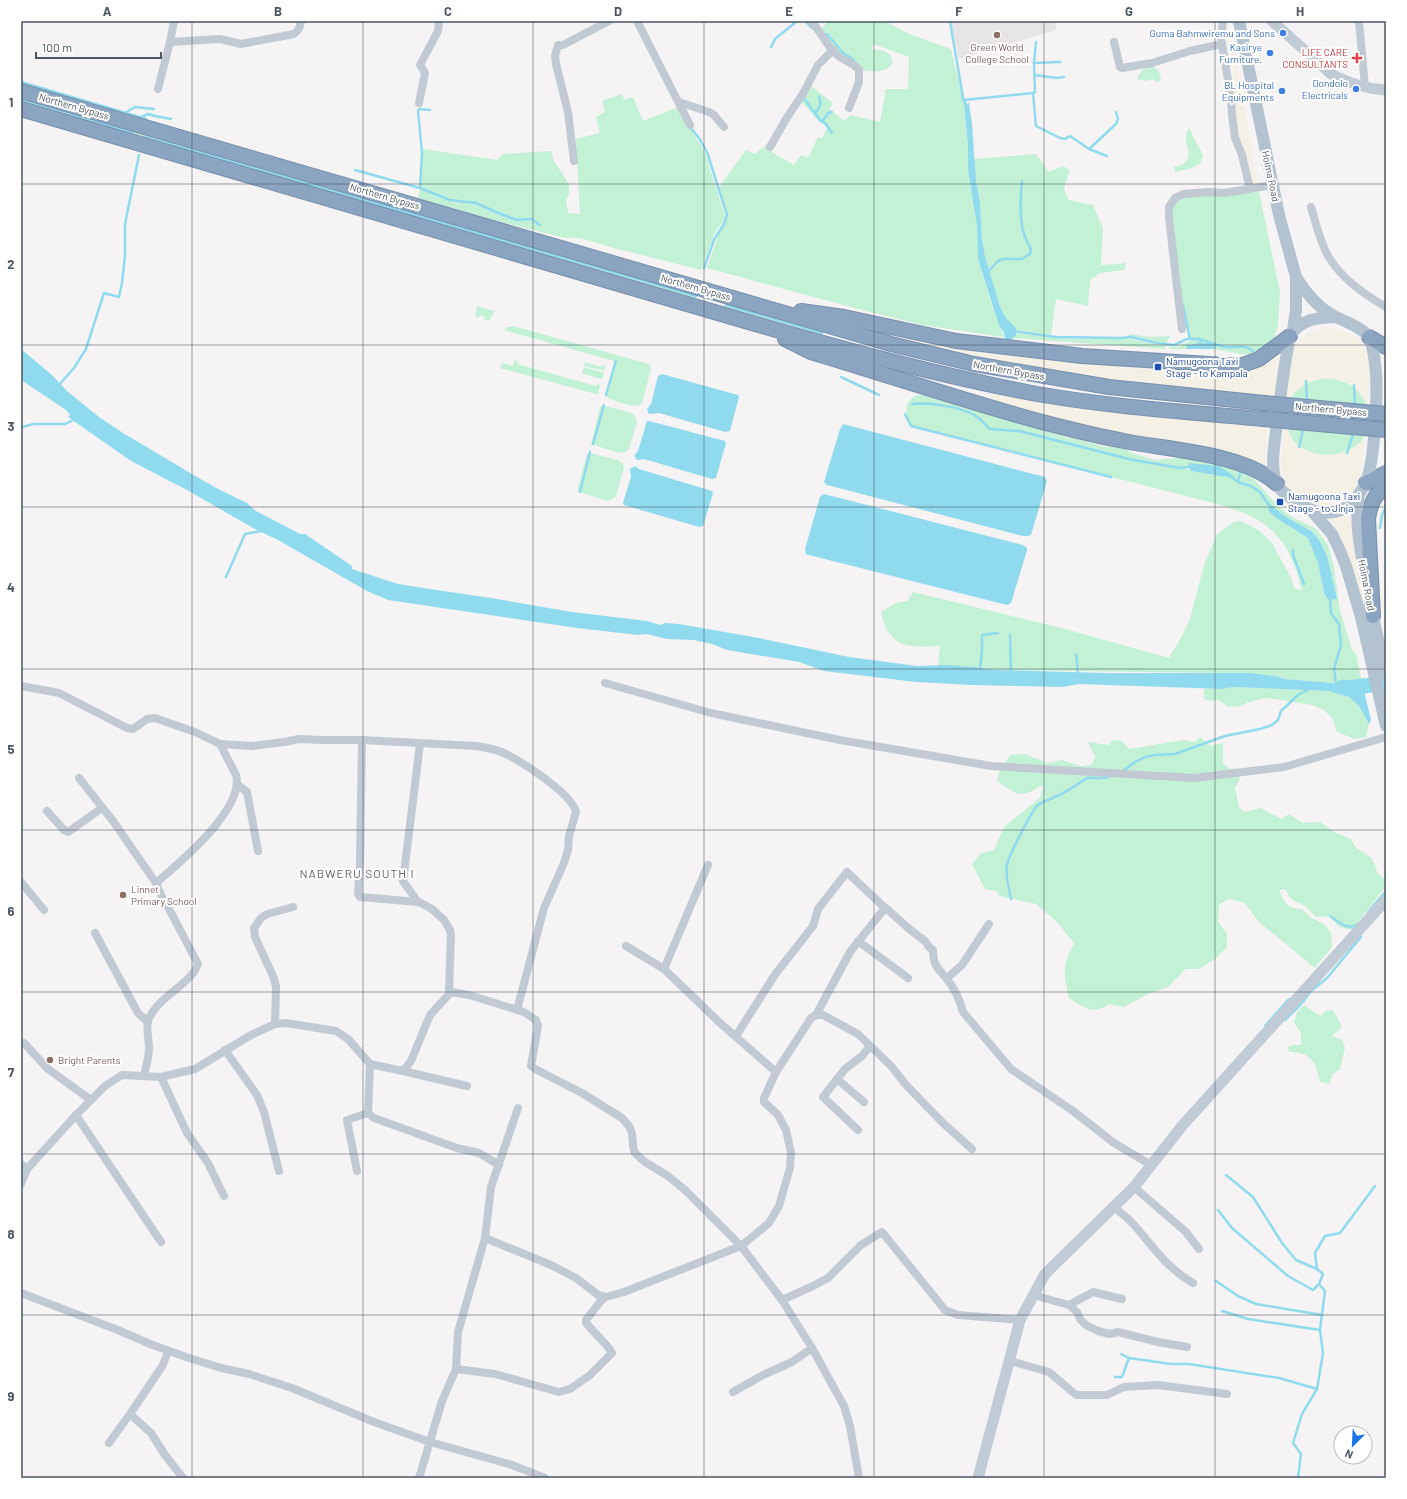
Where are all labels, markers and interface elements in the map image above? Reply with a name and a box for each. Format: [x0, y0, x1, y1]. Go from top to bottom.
text: A [103, 3, 112, 19]
text: B [274, 3, 282, 19]
text: C [444, 3, 452, 19]
text: D [614, 3, 622, 19]
text: E [785, 3, 793, 19]
text: F [955, 3, 963, 19]
text: G [1125, 3, 1133, 19]
text: H [1296, 3, 1304, 19]
place label: Guma Bahmwiremu and Sons [1150, 27, 1275, 39]
marker: Guma Bahmwiremu and Sons [1278, 28, 1288, 38]
marker: Green World College School [992, 30, 1002, 40]
scale bar [36, 34, 161, 60]
text: 100 m [42, 40, 72, 54]
place label: Green World College School [965, 41, 1029, 65]
place label: Kasirye Furniture. [1219, 41, 1262, 65]
place label: LIFE CARE CONSULTANTS [1282, 46, 1348, 70]
marker: Kasirye Furniture. [1265, 48, 1275, 58]
marker: LIFE CARE CONSULTANTS [1351, 52, 1363, 64]
place label: Dondolo Electricals [1302, 77, 1348, 101]
place label: BL Hospital Equipments [1222, 79, 1274, 103]
marker: Dondolo Electricals [1351, 84, 1361, 94]
marker: BL Hospital Equipments [1277, 86, 1287, 96]
street label: Northern Bypass [38, 90, 111, 122]
text: 1 [9, 94, 13, 110]
street label: Hoima Road [1260, 149, 1282, 203]
street label: Northern Bypass [349, 180, 422, 212]
text: 2 [7, 256, 15, 272]
street label: Northern Bypass [660, 271, 733, 303]
place label: Namugoona Taxi Stage - to Kampala [1166, 355, 1248, 379]
street label: Northern Bypass [972, 358, 1046, 382]
marker: Namugoona Taxi Stage - to Kampala [1153, 362, 1163, 372]
street label: Northern Bypass [1294, 400, 1368, 418]
text: 3 [7, 418, 15, 434]
place label: Namugoona Taxi Stage - to Jinja [1288, 490, 1360, 514]
marker: Namugoona Taxi Stage - to Jinja [1275, 497, 1285, 507]
street label: Hoima Road [1356, 558, 1378, 612]
text: 4 [7, 579, 15, 595]
text: 5 [7, 741, 15, 757]
district label: NABWERU SOUTH I [299, 866, 415, 880]
place label: Linnet Primary School [131, 883, 197, 907]
marker: Linnet Primary School [118, 890, 128, 900]
text: 6 [8, 903, 15, 919]
place label: Bright Parents [58, 1054, 121, 1066]
marker: Bright Parents [45, 1055, 55, 1065]
text: 7 [8, 1064, 15, 1080]
text: 8 [7, 1226, 15, 1242]
text: 9 [8, 1388, 15, 1404]
north arrow [1333, 1425, 1373, 1465]
text: N [1343, 1447, 1355, 1462]

